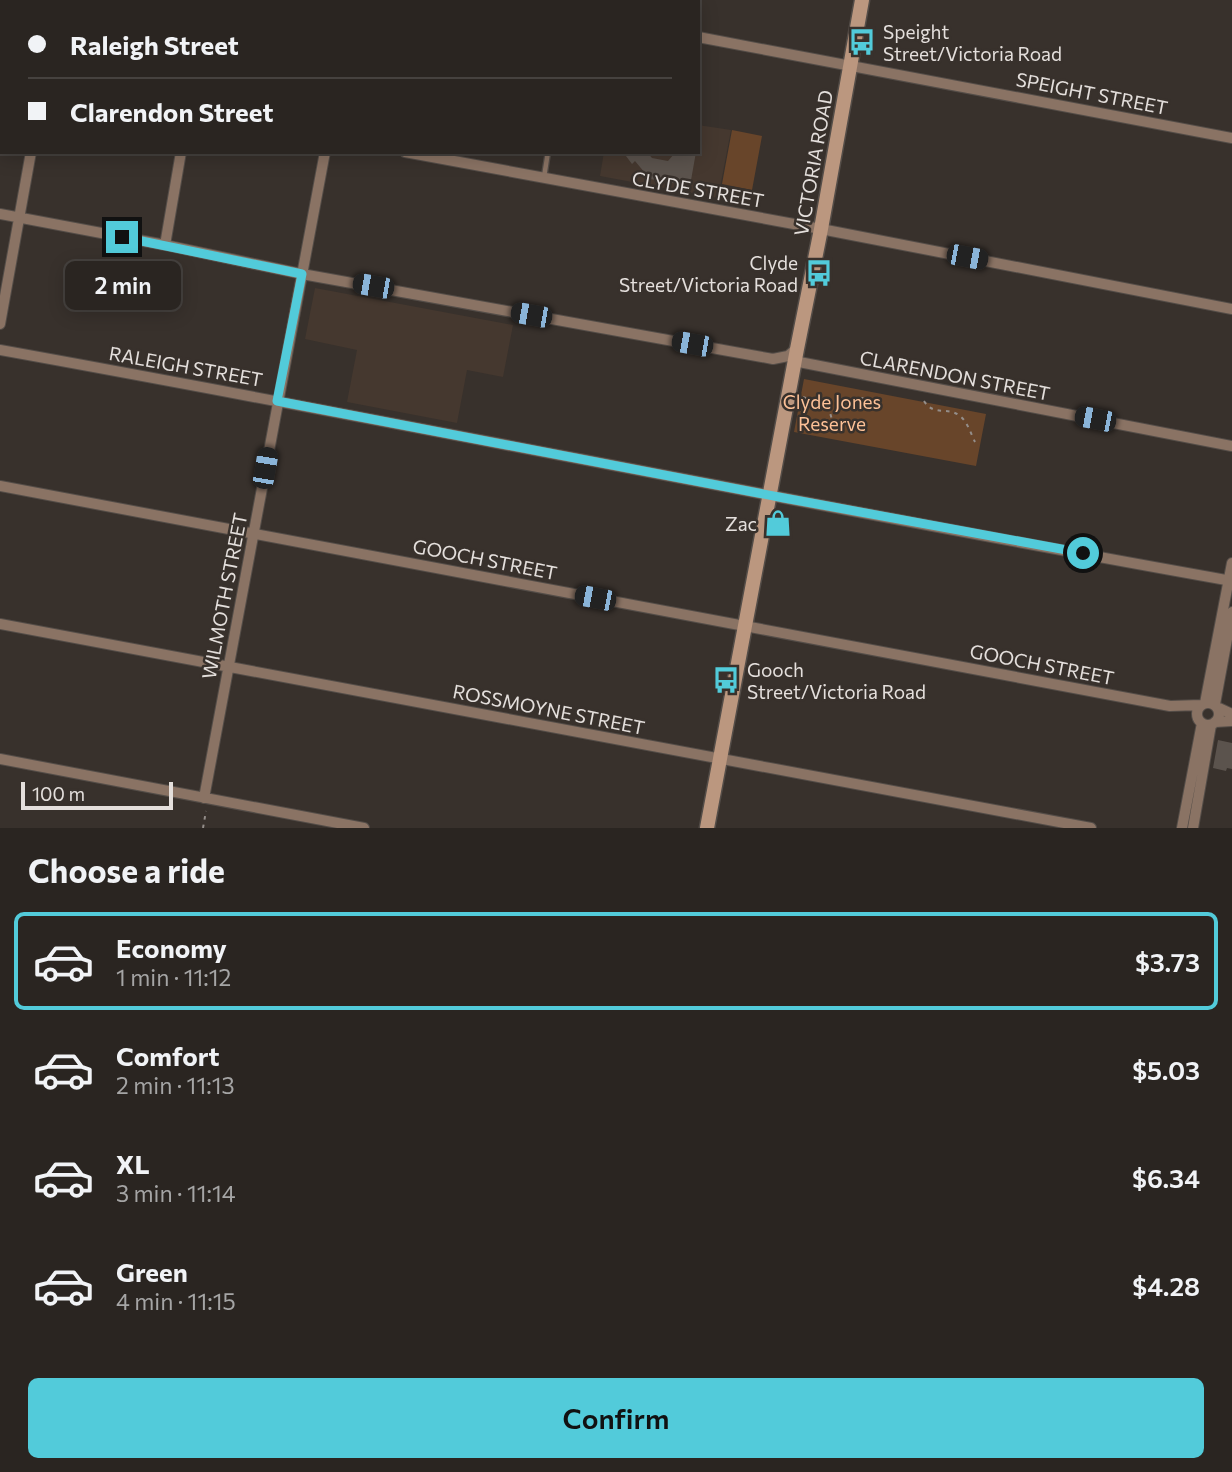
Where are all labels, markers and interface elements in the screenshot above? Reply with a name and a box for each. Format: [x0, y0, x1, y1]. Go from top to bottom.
place label: Speight Street/Victoria Road [883, 20, 1062, 65]
bus stop icon: Speight Street/Victoria Road [847, 27, 877, 57]
text: Raleigh Street [70, 29, 239, 60]
street label: SPEIGHT STREET [1014, 67, 1170, 119]
street label: VICTORIA ROAD [789, 88, 837, 238]
text: Clarendon Street [70, 96, 273, 127]
street label: CLYDE STREET [630, 166, 766, 212]
route end [106, 221, 138, 253]
car [945, 243, 990, 271]
place label: Clyde Street/Victoria Road [619, 251, 798, 296]
bus stop icon: Clyde Street/Victoria Road [804, 258, 834, 288]
callout: 2 min [64, 262, 180, 310]
text: 2 min [95, 271, 151, 299]
car [351, 272, 396, 300]
car [509, 301, 554, 329]
car [670, 330, 715, 358]
street label: RALEIGH STREET [107, 341, 265, 391]
street label: CLARENDON STREET [858, 345, 1052, 405]
park label: Clyde Jones Reserve [783, 390, 881, 435]
car [1073, 405, 1118, 433]
car [252, 445, 279, 491]
shop icon: Zac [763, 508, 793, 538]
street label: WILMOTH STREET [197, 511, 251, 681]
place label: Zac [725, 512, 757, 535]
street label: GOOCH STREET [411, 534, 559, 584]
route start [1067, 537, 1099, 569]
car [573, 584, 618, 612]
street label: GOOCH STREET [968, 639, 1116, 689]
place label: Gooch Street/Victoria Road [747, 658, 926, 703]
bus stop icon: Gooch Street/Victoria Road [711, 665, 741, 695]
street label: ROSSMOYNE STREET [451, 679, 647, 739]
scale bar [21, 779, 173, 811]
text: 100 m [32, 782, 85, 805]
text: Choose a ride [28, 850, 225, 890]
icon: car [32, 930, 95, 993]
text: Economy [116, 932, 227, 963]
text: $3.73 [1135, 946, 1200, 977]
text: 1 min · 11:12 [116, 963, 231, 991]
icon: car [32, 1038, 95, 1101]
text: Comfort [116, 1040, 219, 1071]
text: $5.03 [1132, 1054, 1200, 1085]
text: 2 min · 11:13 [116, 1071, 235, 1099]
icon: car [32, 1146, 95, 1209]
text: XL [116, 1148, 150, 1179]
text: $6.34 [1132, 1162, 1200, 1193]
text: 3 min · 11:14 [116, 1179, 236, 1207]
icon: car [32, 1254, 95, 1317]
text: Green [116, 1256, 188, 1287]
text: $4.28 [1132, 1270, 1200, 1301]
text: 4 min · 11:15 [116, 1287, 236, 1315]
button: Confirm [28, 1378, 1204, 1458]

